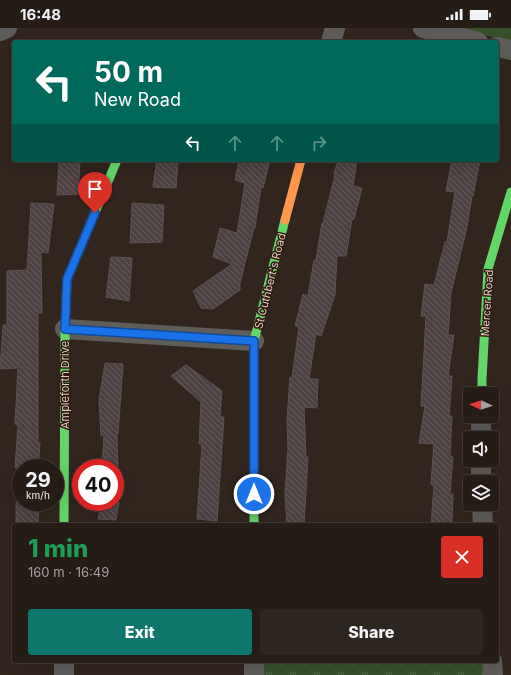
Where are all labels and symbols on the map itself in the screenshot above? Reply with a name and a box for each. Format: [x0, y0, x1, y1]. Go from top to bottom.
pin [78, 172, 112, 213]
street label: St Cuthbert's Road [251, 232, 289, 330]
street label: Mercer Road [478, 269, 496, 337]
street label: Ampleforth Drive [58, 341, 72, 429]
north arrow [463, 387, 499, 423]
speed limit sign: 40 [72, 459, 124, 511]
position arrow [233, 473, 275, 515]

